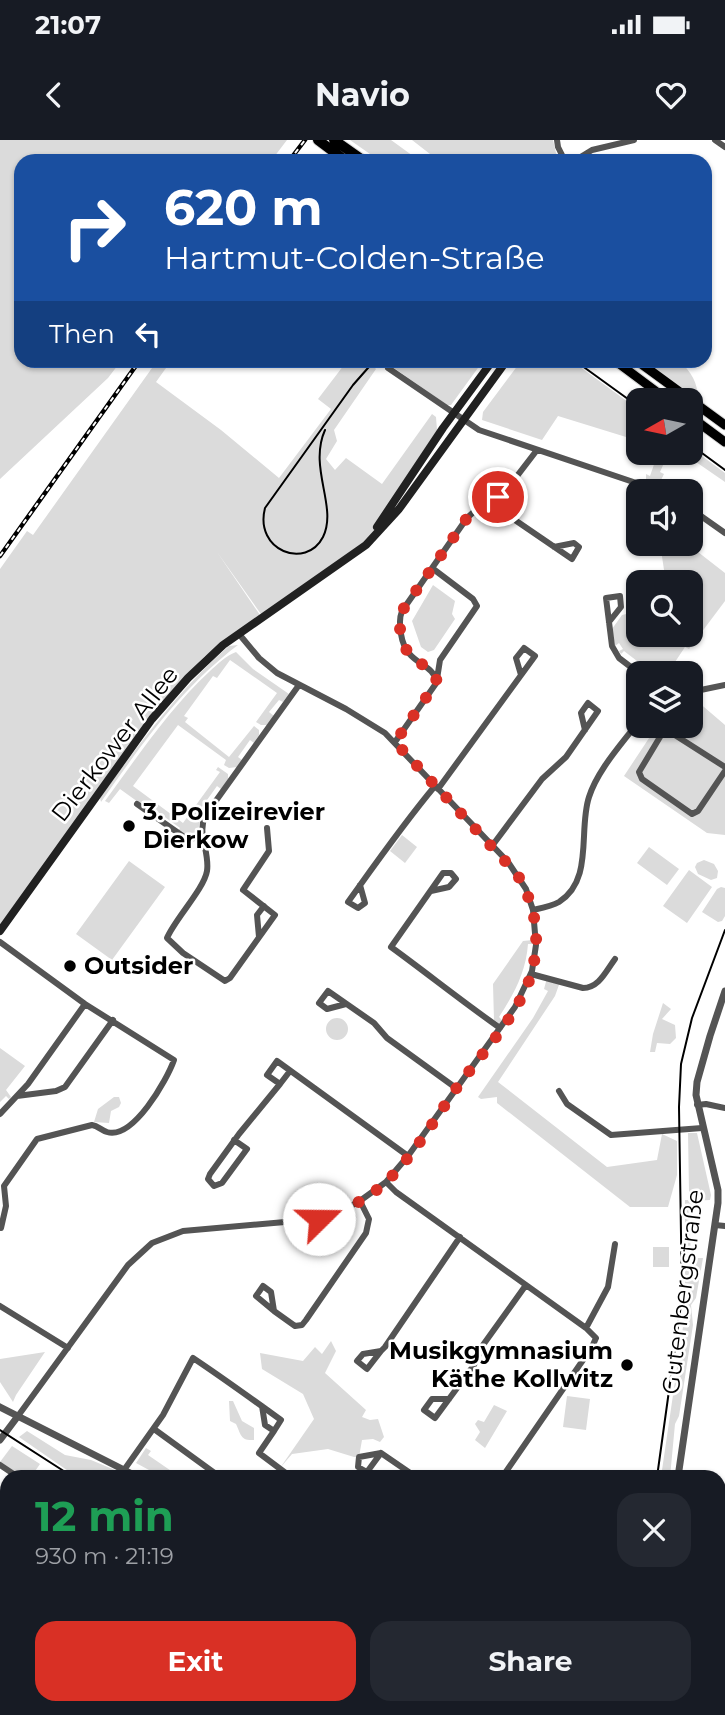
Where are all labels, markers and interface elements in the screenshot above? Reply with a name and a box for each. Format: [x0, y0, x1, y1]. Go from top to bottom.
text: 21:07 [35, 9, 101, 41]
text: Navio [315, 75, 410, 114]
icon: back [35, 76, 73, 114]
icon: heart [652, 76, 690, 114]
text: 620 m [164, 178, 323, 237]
icon: right [49, 182, 140, 273]
text: Hartmut-Colden-Straße [164, 238, 545, 277]
icon: left [129, 315, 167, 353]
text: Then [49, 318, 115, 350]
north arrow [626, 388, 704, 466]
map controls [626, 388, 703, 738]
pin [468, 467, 528, 527]
icon: arrive [479, 478, 517, 516]
button: sound [626, 479, 703, 556]
button: search [626, 570, 703, 647]
street label: Dierkower Allee [45, 660, 184, 827]
button: layers [626, 661, 703, 738]
place label: 3. Polizeirevier Dierkow [142, 797, 325, 854]
marker: 3. Polizeirevier Dierkow [121, 818, 137, 834]
place label: Outsider [84, 951, 193, 980]
marker: Outsider [62, 958, 78, 974]
position arrow [282, 1182, 356, 1256]
street label: Gutenbergstraße [656, 1188, 709, 1396]
place label: Musikgymnasium Käthe Kollwitz [389, 1336, 613, 1393]
marker: Musikgymnasium Käthe Kollwitz [619, 1357, 635, 1373]
text: 12 min [35, 1490, 174, 1542]
button: close [617, 1493, 691, 1567]
text: 930 m · 21:19 [35, 1542, 174, 1570]
button: Exit [35, 1621, 356, 1701]
button: Share [370, 1621, 691, 1701]

